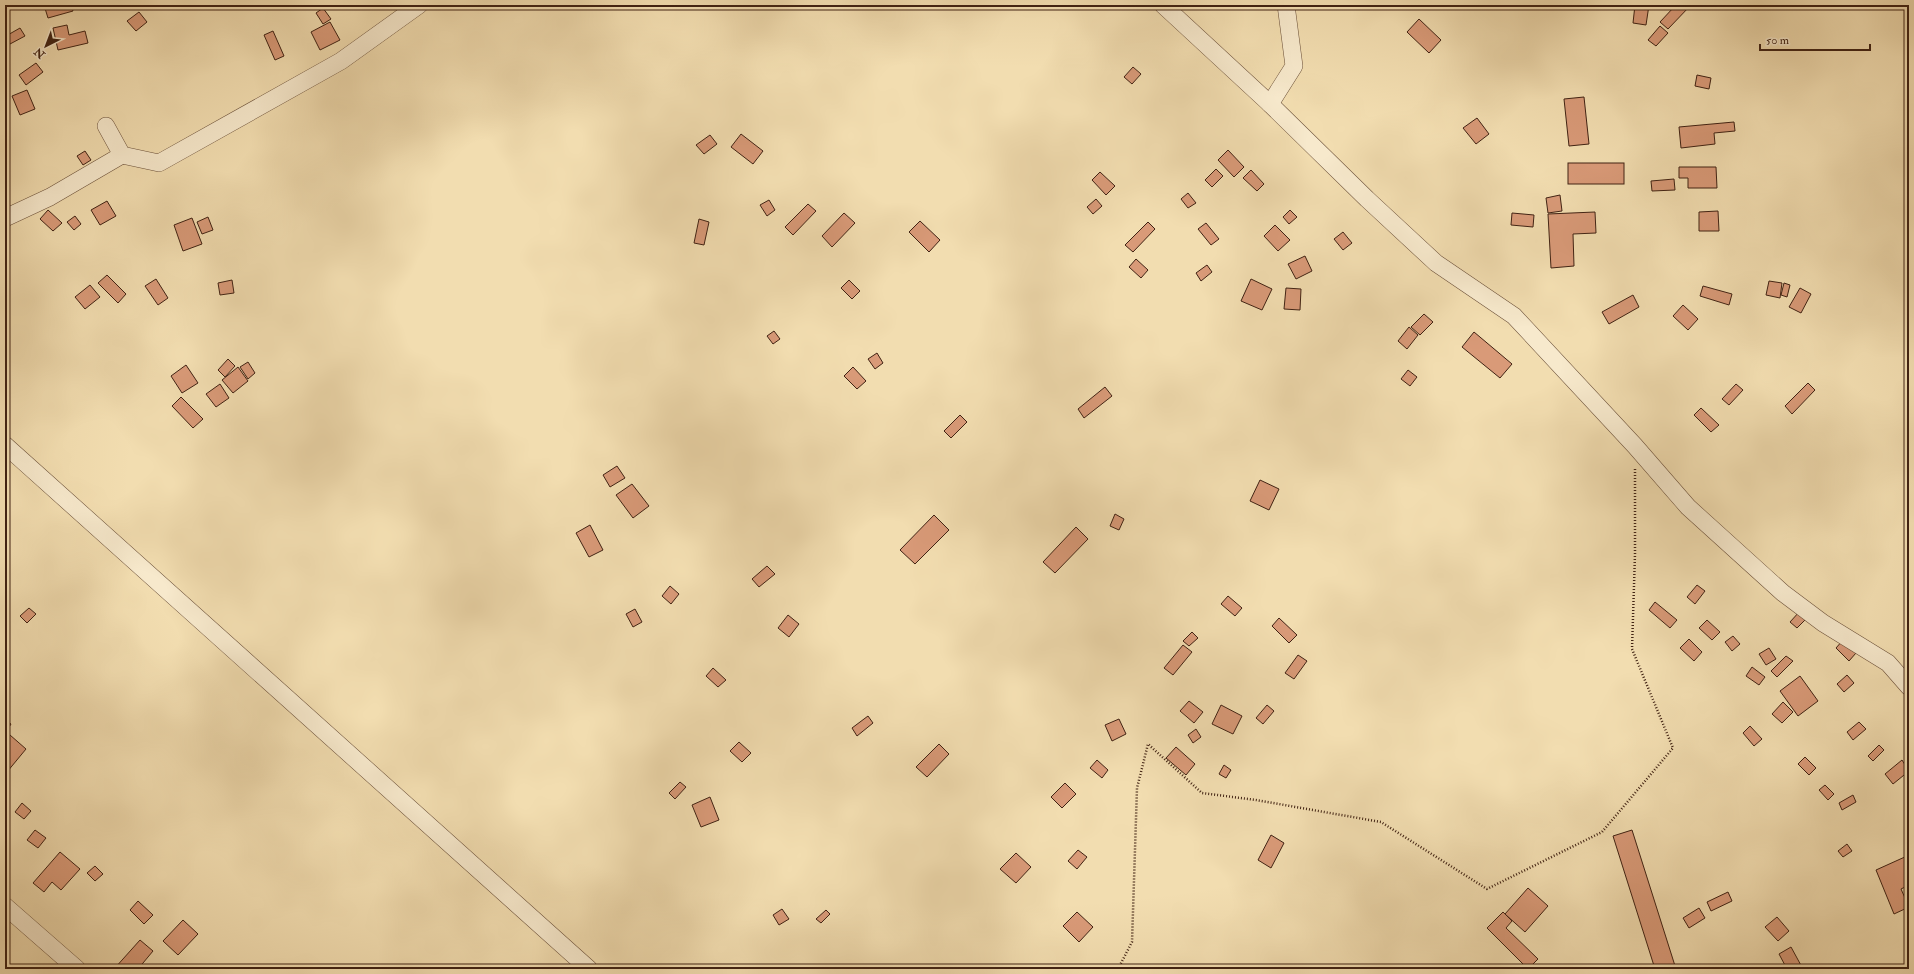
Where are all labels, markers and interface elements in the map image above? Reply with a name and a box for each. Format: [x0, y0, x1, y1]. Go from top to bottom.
north arrow [26, 26, 66, 66]
scale bar [1760, 26, 1870, 52]
text: 50 m [1766, 33, 1790, 48]
text: N [31, 44, 48, 62]

